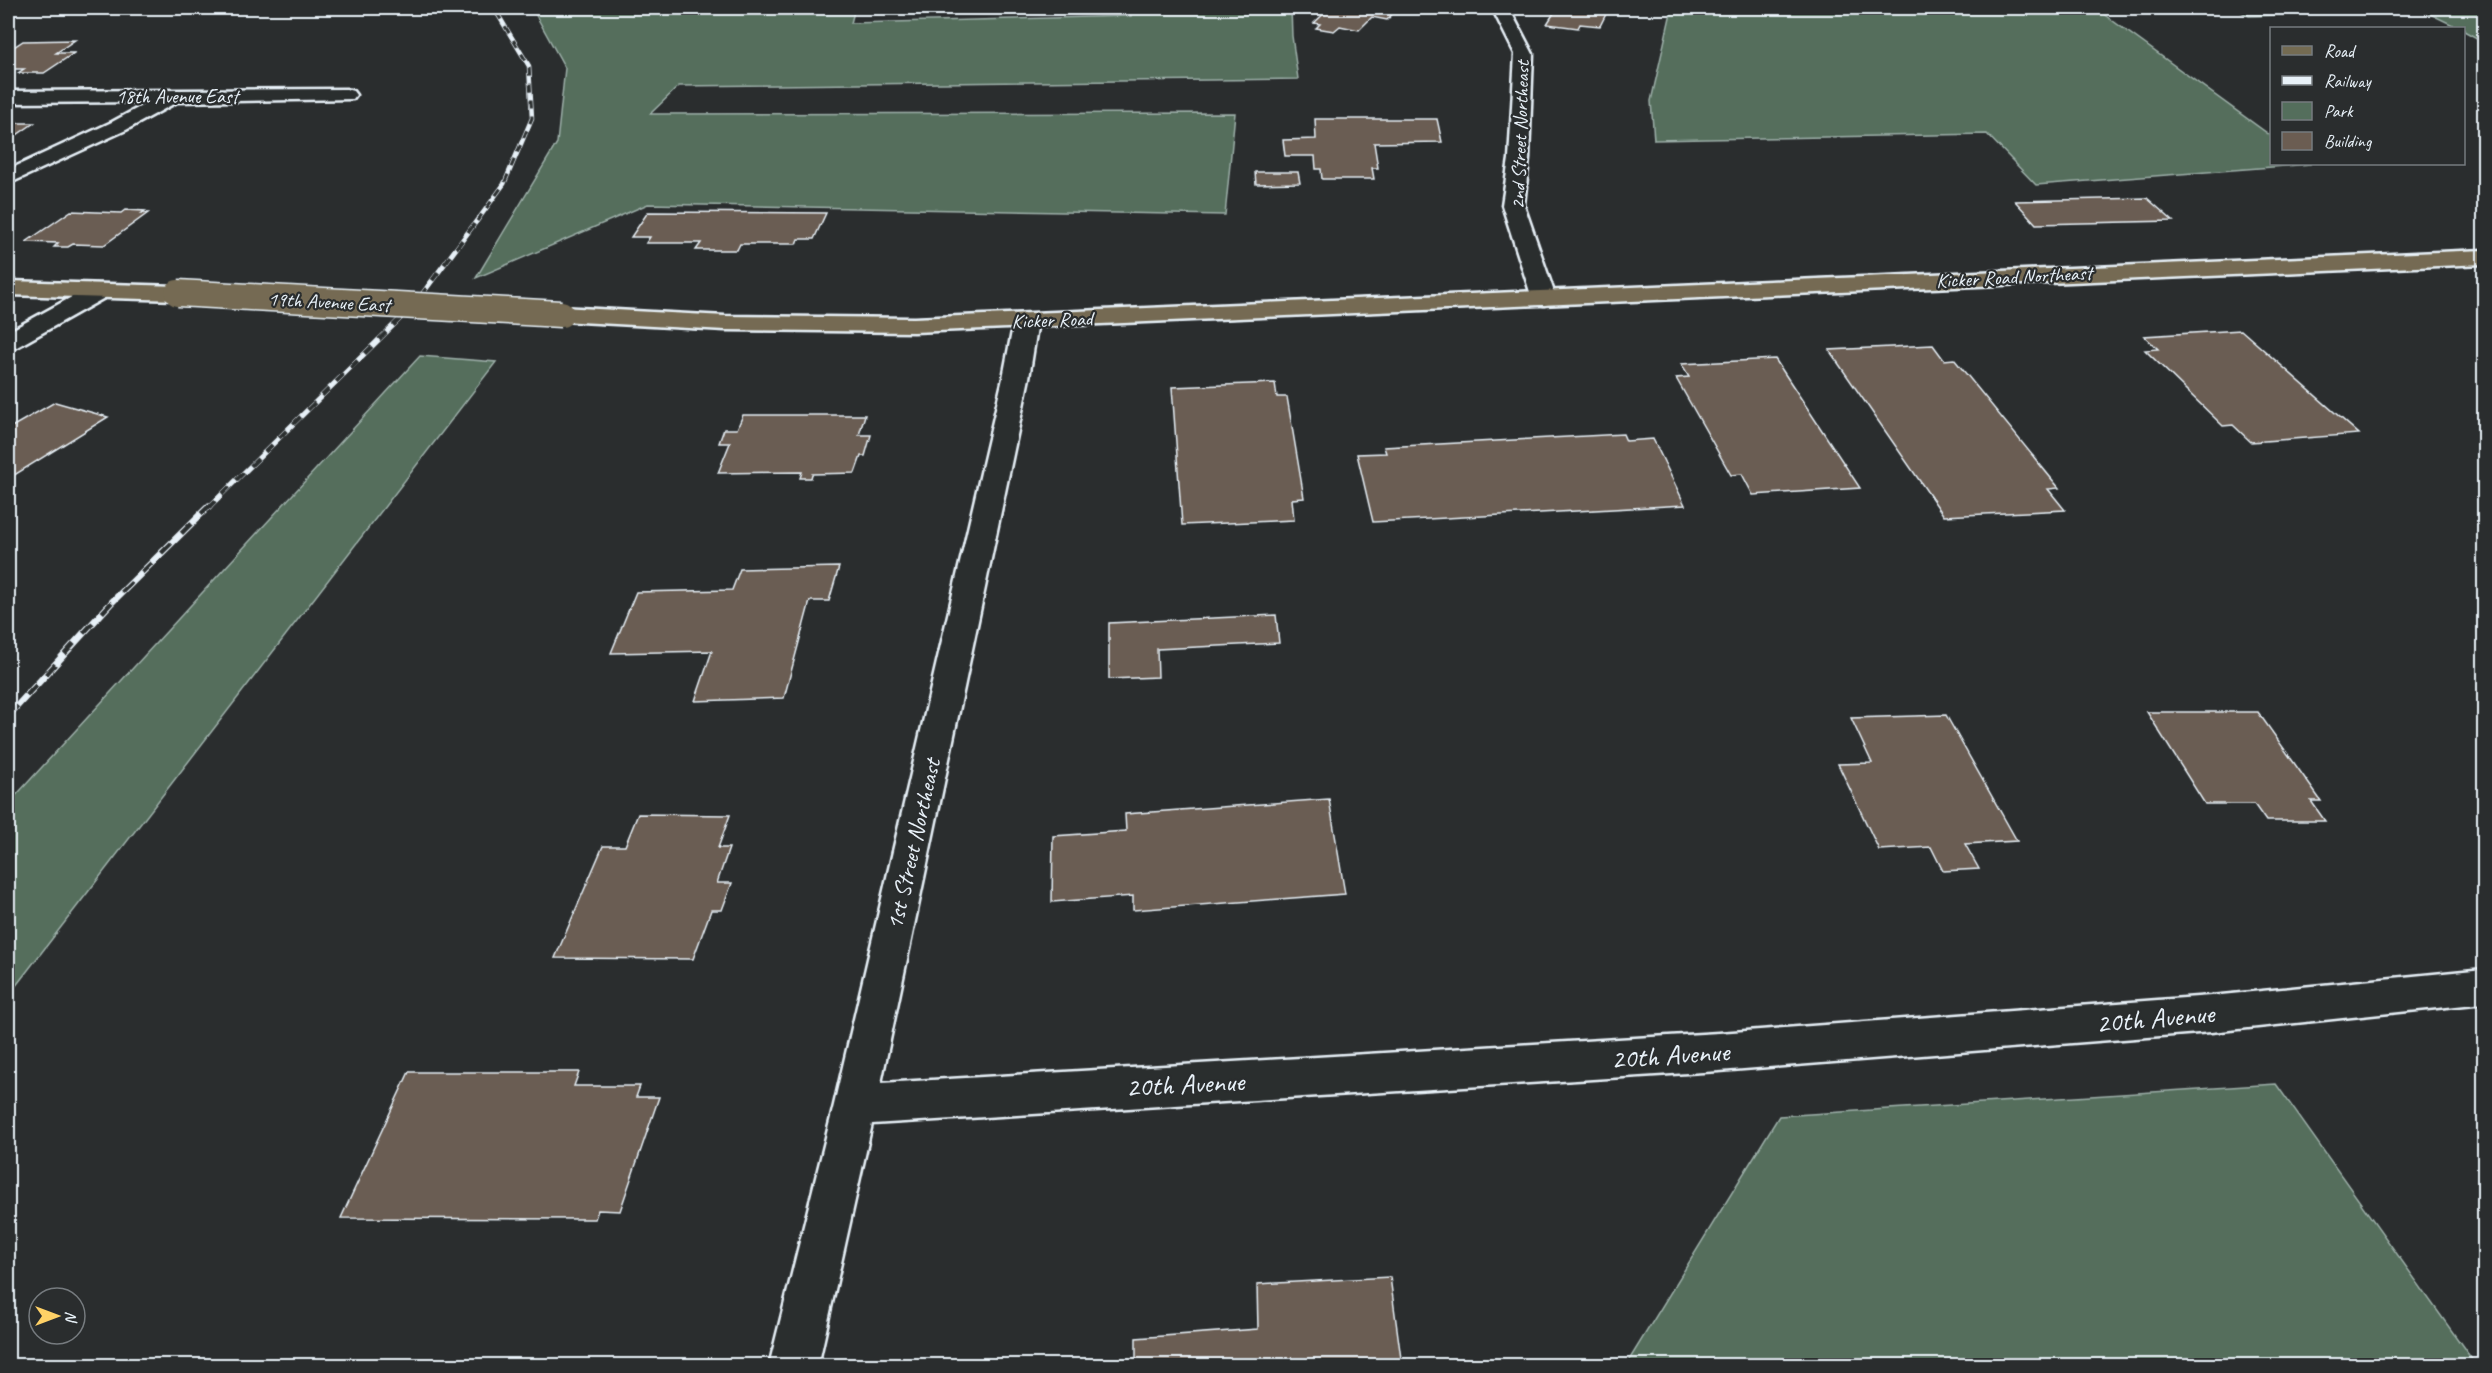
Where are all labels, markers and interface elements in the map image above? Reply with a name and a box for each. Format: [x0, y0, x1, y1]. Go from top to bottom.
legend [2270, 27, 2465, 165]
text: Road [2324, 40, 2357, 62]
street label: 2nd Street Northeast [1505, 58, 1535, 210]
text: Railway [2324, 70, 2372, 92]
street label: 18th Avenue East [116, 84, 241, 109]
text: Park [2324, 100, 2354, 122]
text: Building [2324, 130, 2373, 152]
street label: Kicker Road Northeast [1935, 260, 2096, 294]
street label: 19th Avenue East [267, 286, 394, 318]
street label: Kicker Road [1011, 306, 1096, 334]
street label: 1st Street Northeast [879, 754, 948, 932]
street label: 20th Avenue [2094, 995, 2217, 1041]
street label: 20th Avenue [1610, 1033, 1732, 1077]
street label: 20th Avenue [1125, 1063, 1247, 1105]
north arrow [27, 1286, 87, 1346]
text: N [61, 1311, 81, 1324]

